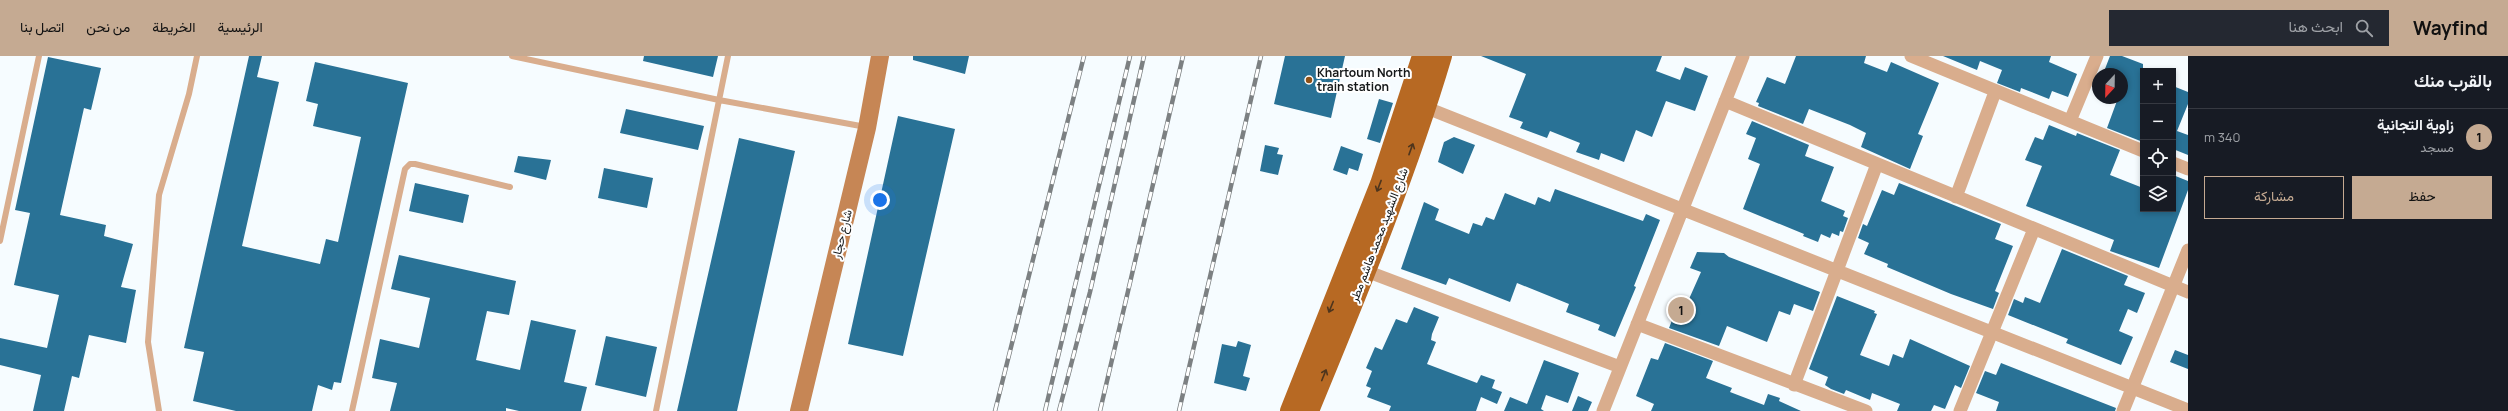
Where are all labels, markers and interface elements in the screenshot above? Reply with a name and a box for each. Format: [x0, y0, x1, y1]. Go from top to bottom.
search box [2109, 10, 2389, 46]
text: Wayfind [2413, 15, 2488, 41]
text: ابحث هنا [2289, 16, 2343, 37]
text: اتصل بنا [20, 17, 64, 36]
text: من نحن [86, 17, 130, 36]
text: الخريطة [152, 17, 196, 36]
text: الرئيسية [218, 17, 263, 36]
icon: search [2353, 17, 2375, 39]
place label: Khartoum North train station [1317, 64, 1410, 95]
north arrow [2092, 68, 2128, 104]
map controls [2140, 68, 2176, 212]
button: + [2140, 68, 2176, 104]
text: بالقرب منك [2414, 69, 2492, 92]
marker: Khartoum North train station [1304, 75, 1314, 85]
button: − [2140, 104, 2176, 140]
text: زاوية التجانية [2377, 114, 2454, 135]
text: 340 m [2204, 128, 2240, 146]
text: 1 [2476, 128, 2482, 146]
text: مسجد [2420, 138, 2454, 156]
button: locate [2140, 140, 2176, 176]
one-way arrow [1408, 144, 1416, 156]
street label: شارع الشهيد محمد هاشم مطر [1345, 165, 1413, 306]
button: layers [2140, 176, 2176, 212]
button: مشاركة [2204, 176, 2344, 219]
button: حفظ [2352, 176, 2492, 219]
one-way arrow [1374, 180, 1382, 192]
your location [870, 190, 890, 210]
street label: شارع حجار [827, 208, 857, 261]
pin: 1 [1668, 295, 1694, 325]
one-way arrow [1327, 300, 1335, 312]
one-way arrow [1321, 369, 1328, 381]

